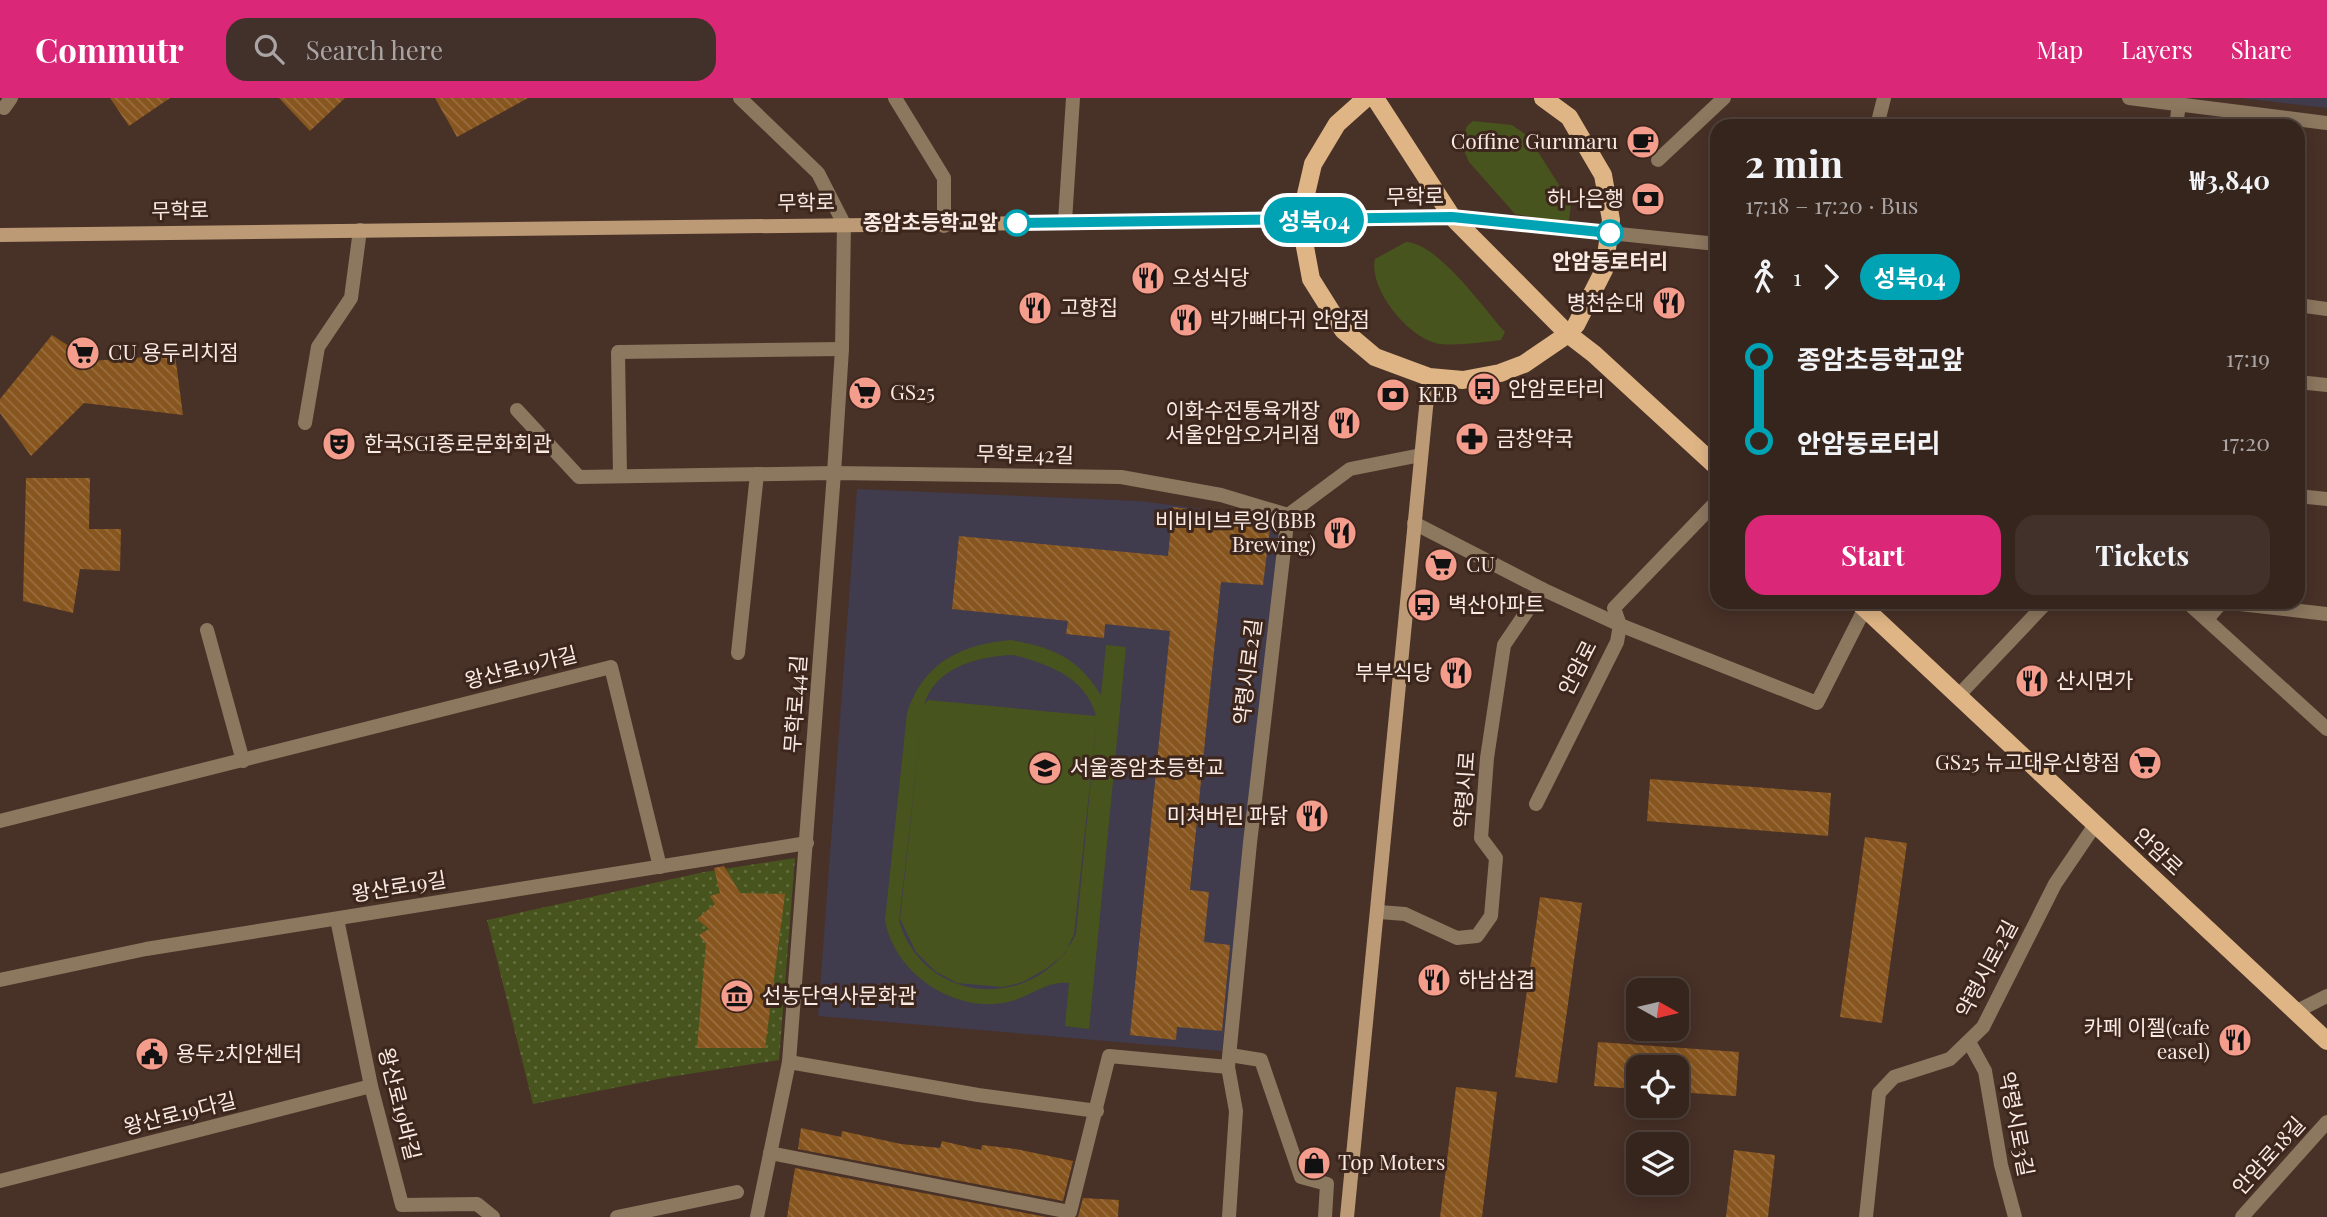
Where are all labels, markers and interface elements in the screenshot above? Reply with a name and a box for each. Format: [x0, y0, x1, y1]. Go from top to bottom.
search box [226, 18, 716, 81]
text: Commutr [35, 27, 184, 71]
icon: search [250, 30, 288, 68]
text: Search here [306, 32, 443, 67]
text: Map [2037, 33, 2083, 65]
text: Layers [2121, 33, 2193, 65]
text: Share [2231, 33, 2292, 65]
cafe icon: Coffine Gurunaru [1624, 123, 1662, 161]
place label: Coffine Gurunaru [1451, 126, 1618, 154]
text: 2 min [1745, 137, 1843, 188]
text: ₩3,840 [2190, 162, 2270, 197]
street label: 무학로 [1386, 180, 1444, 210]
bank icon: 하나은행 [1629, 180, 1667, 218]
place label: 하나은행 [1547, 183, 1624, 211]
street label: 무학로 [777, 186, 835, 216]
text: 17:18 – 17:20 · Bus [1745, 189, 1918, 220]
street label: 무학로 [151, 194, 209, 224]
line badge: 성북04 [1265, 197, 1363, 243]
text: 성북04 [1278, 204, 1350, 236]
place label: 종암초등학교앞 [863, 207, 998, 235]
marker: 종암초등학교앞 [1004, 210, 1030, 236]
marker: 안암동로터리 [1597, 220, 1623, 246]
place label: 안암동로터리 [1552, 246, 1668, 274]
icon: walk [1745, 258, 1783, 296]
icon: forward [1812, 258, 1850, 296]
restaurant icon: 오성식당 [1129, 259, 1167, 297]
text: 1 [1793, 261, 1802, 292]
text: 성북04 [1874, 261, 1946, 293]
place label: 오성식당 [1172, 262, 1249, 290]
restaurant icon: 병천순대 [1650, 284, 1688, 322]
place label: 병천순대 [1567, 287, 1644, 315]
restaurant icon: 고향집 [1016, 289, 1054, 327]
place label: 고향집 [1060, 292, 1118, 320]
restaurant icon: 박가뼈다귀 안암점 [1167, 301, 1205, 339]
place label: 박가뼈다귀 안암점 [1210, 304, 1370, 332]
supermarket icon: CU 용두리치점 [64, 334, 102, 372]
place label: CU 용두리치점 [108, 337, 239, 365]
text: 종암초등학교앞 [1797, 341, 1964, 376]
text: 17:19 [2226, 342, 2270, 373]
bus stop icon: 안암로타리 [1465, 370, 1503, 408]
place label: 안암로타리 [1508, 373, 1605, 401]
supermarket icon: GS25 [846, 374, 884, 412]
bank icon: KEB [1374, 376, 1412, 414]
place label: GS25 [890, 377, 935, 405]
place label: KEB [1418, 379, 1458, 407]
place label: 이화수전통육개장 서울안암오거리점 [1165, 395, 1320, 447]
restaurant icon: 이화수전통육개장 서울안암오거리점 [1325, 404, 1363, 442]
pharmacy icon: 금창약국 [1453, 420, 1491, 458]
place label: 금창약국 [1496, 423, 1573, 451]
theatre icon: 한국SGI종로문화회관 [320, 425, 358, 463]
text: 안암동로터리 [1797, 425, 1941, 460]
text: 17:20 [2221, 426, 2270, 457]
place label: 한국SGI종로문화회관 [364, 428, 552, 456]
street label: 무학로42길 [976, 438, 1074, 468]
place label: 비비비브루잉(BBB Brewing) [1155, 505, 1316, 557]
restaurant icon: 비비비브루잉(BBB Brewing) [1321, 514, 1359, 552]
button: Start [1745, 515, 2001, 595]
button: Tickets [2015, 515, 2270, 595]
supermarket icon: CU [1422, 546, 1460, 584]
place label: CU [1466, 549, 1495, 577]
bus stop icon: 벽산아파트 [1405, 586, 1443, 624]
place label: 벽산아파트 [1448, 589, 1545, 617]
street label: 약령시로2길 [1226, 617, 1266, 726]
street label: 안암로 [1551, 635, 1602, 699]
street label: 왕산로19가길 [461, 639, 580, 694]
street label: 무학로44길 [777, 654, 811, 754]
restaurant icon: 부부식당 [1437, 654, 1475, 692]
place label: 부부식당 [1355, 657, 1432, 685]
restaurant icon: 산시면가 [2013, 662, 2051, 700]
place label: 산시면가 [2056, 665, 2133, 693]
supermarket icon: GS25 뉴고대우신향점 [2126, 744, 2164, 782]
place label: GS25 뉴고대우신향점 [1935, 747, 2120, 775]
school or university icon: 서울종암초등학교 [1026, 749, 1064, 787]
street label: 약령시로 [1446, 750, 1480, 829]
place label: 서울종암초등학교 [1070, 752, 1225, 780]
restaurant icon: 미쳐버린 파닭 [1293, 797, 1331, 835]
place label: 미쳐버린 파닭 [1167, 800, 1288, 828]
street label: 안암로 [2129, 821, 2190, 881]
street label: 왕산로19길 [349, 864, 448, 906]
street label: 약령시로2길 [1948, 914, 2023, 1022]
restaurant icon: 하남삼겹 [1415, 961, 1453, 999]
place label: 하남삼겹 [1458, 964, 1535, 992]
museum icon: 선농단역사문화관 [718, 977, 756, 1015]
north arrow [1626, 978, 1689, 1041]
map controls [1626, 978, 1689, 1195]
place label: 선농단역사문화관 [762, 980, 917, 1008]
place label: 카페 이젤(cafe easel) [2083, 1012, 2210, 1064]
restaurant icon: 카페 이젤(cafe easel) [2216, 1021, 2254, 1059]
public building icon: 용두2치안센터 [133, 1035, 171, 1073]
place label: 용두2치안센터 [176, 1038, 302, 1066]
street label: 왕산로19바길 [373, 1044, 428, 1163]
button: locate [1626, 1055, 1689, 1118]
street label: 약령시로3길 [1994, 1069, 2042, 1178]
street label: 왕산로19다길 [120, 1085, 239, 1140]
street label: 안암로18길 [2225, 1110, 2310, 1200]
button: layers [1626, 1132, 1689, 1195]
shop icon: Top Moters [1295, 1144, 1333, 1182]
place label: Top Moters [1338, 1147, 1445, 1175]

